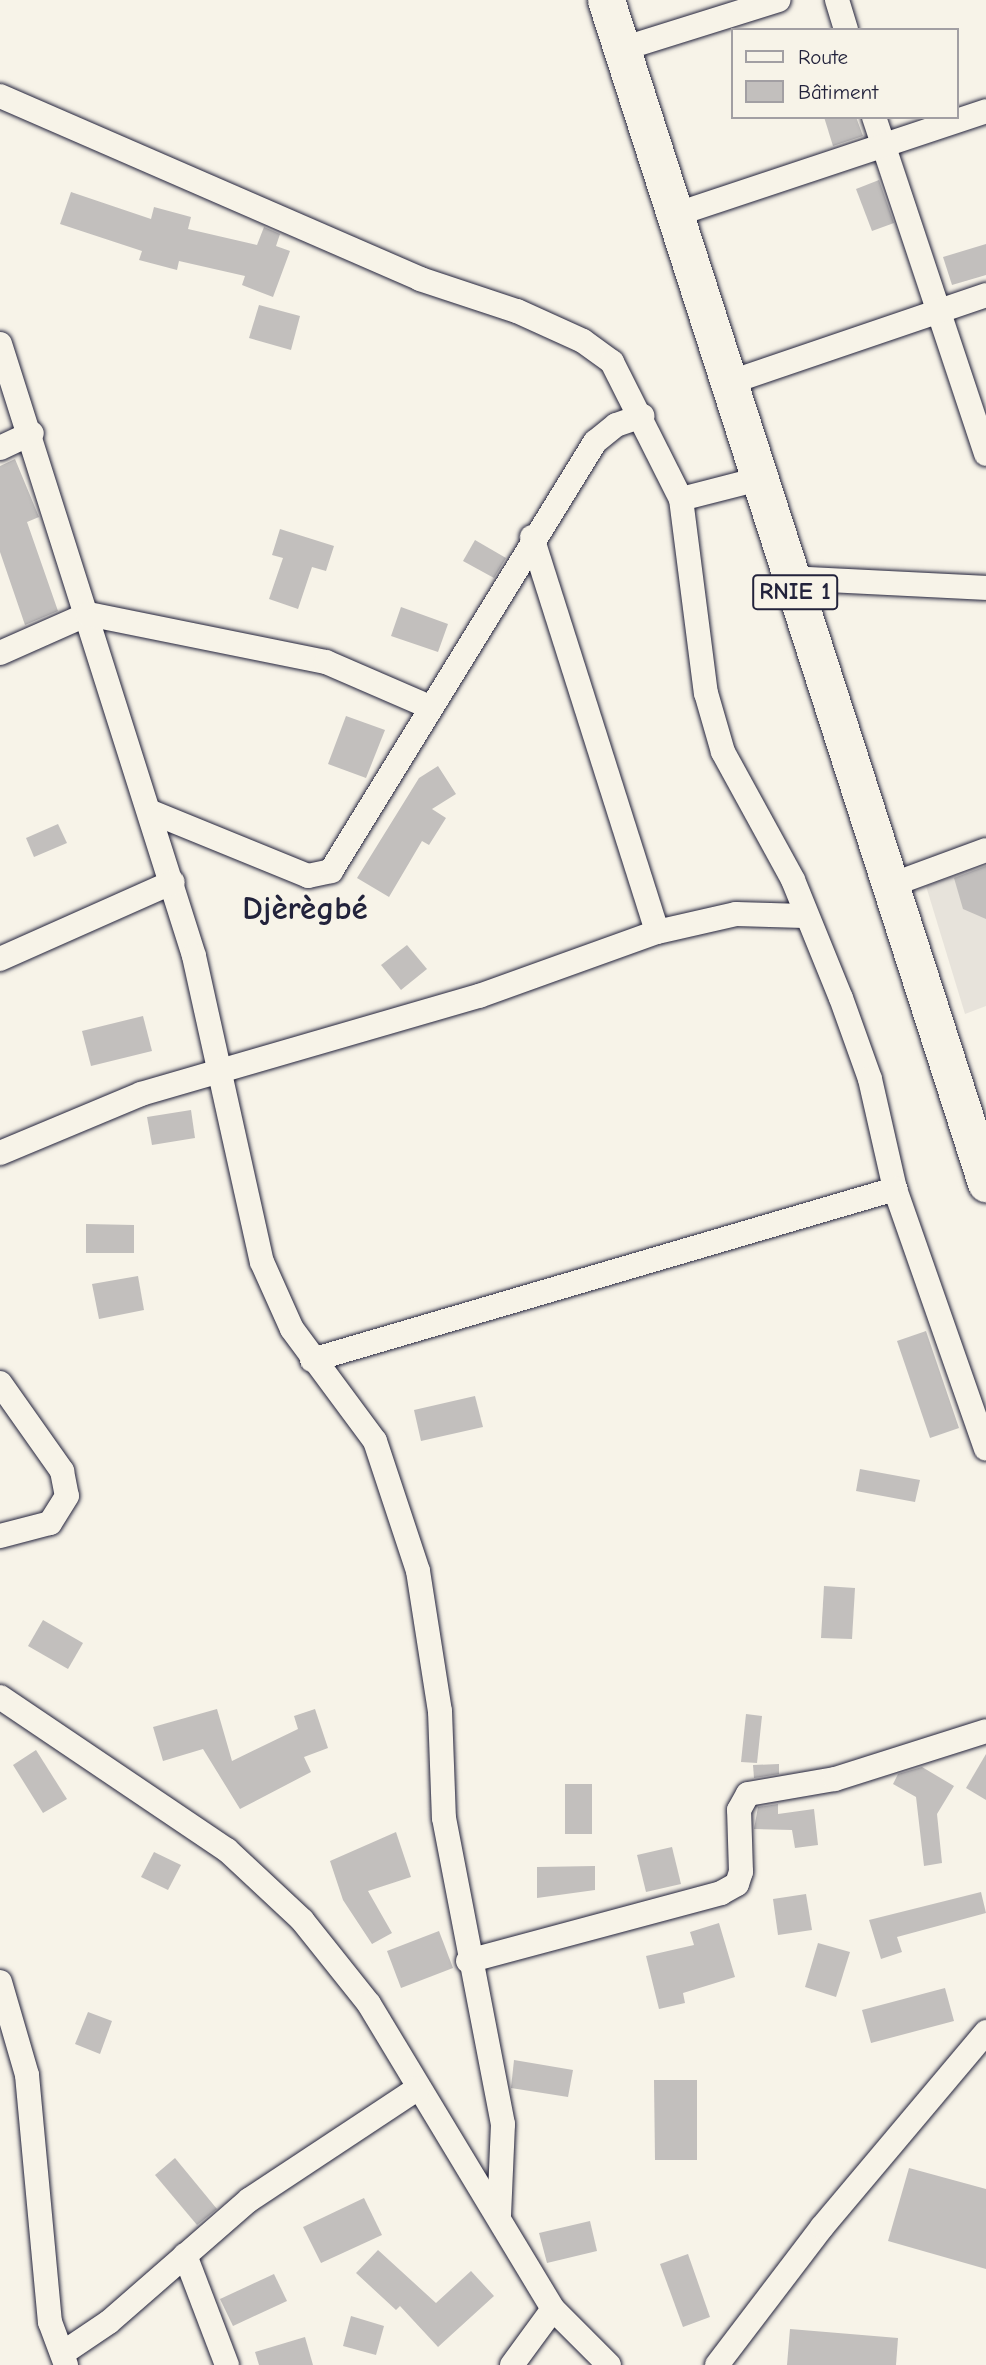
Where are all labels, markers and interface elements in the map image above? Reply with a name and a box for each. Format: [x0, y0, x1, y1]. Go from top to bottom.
legend [730, 28, 958, 119]
text: Route [798, 45, 848, 69]
text: Bâtiment [798, 80, 878, 104]
road number: RNIE 1 [751, 572, 839, 612]
district label: Djèrègbé [242, 889, 368, 929]

